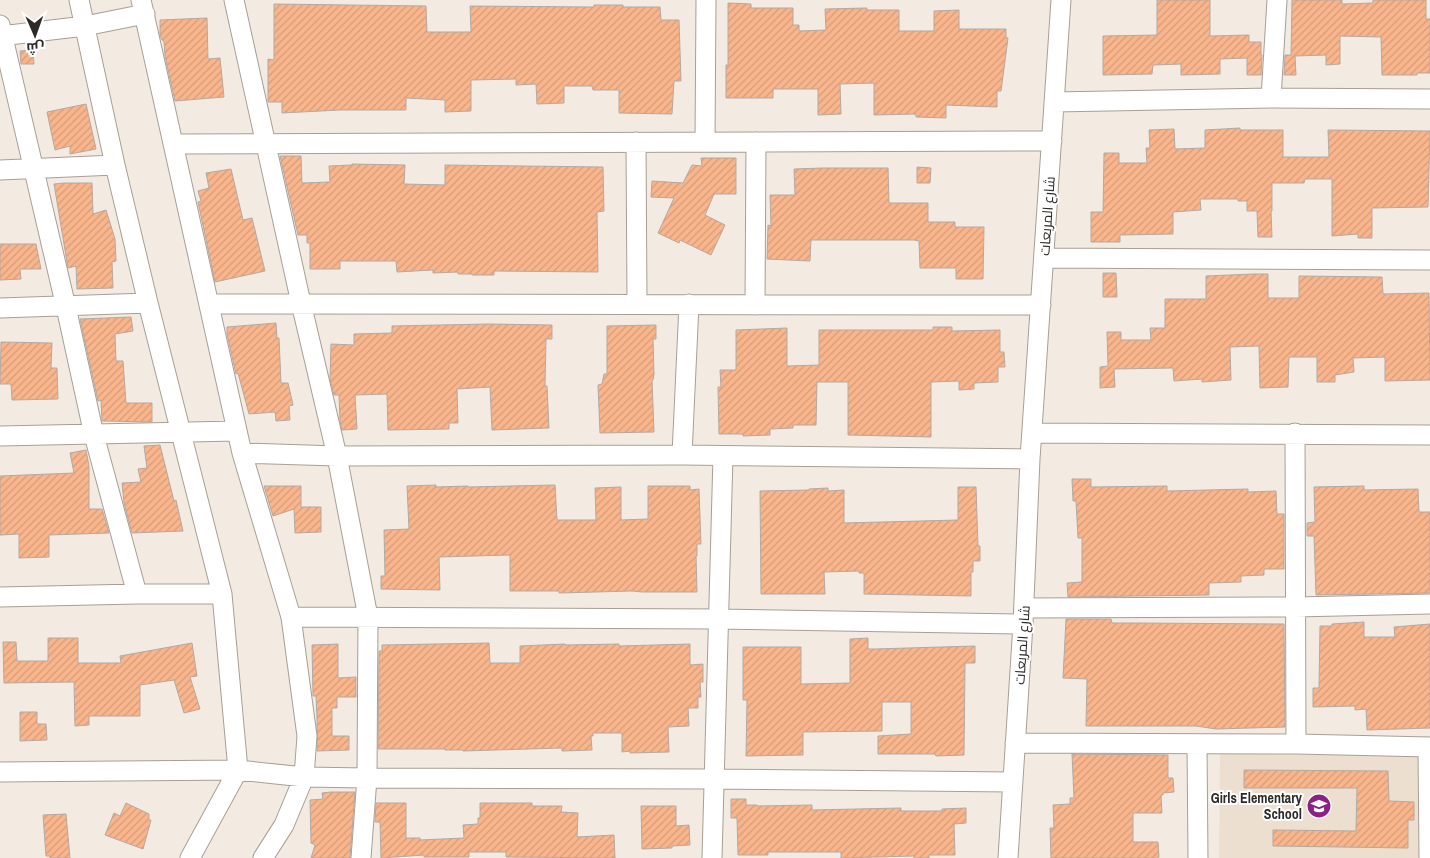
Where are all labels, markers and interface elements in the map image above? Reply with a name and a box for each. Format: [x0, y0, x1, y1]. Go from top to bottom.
north arrow [10, 10, 60, 60]
text: ش [26, 39, 45, 57]
street label: شارع المربعات [1035, 176, 1059, 256]
street label: شارع المربعات [1010, 605, 1034, 685]
place label: Girls Elementary School [1211, 789, 1303, 823]
school or university icon: Girls Elementary School [1306, 793, 1332, 819]

